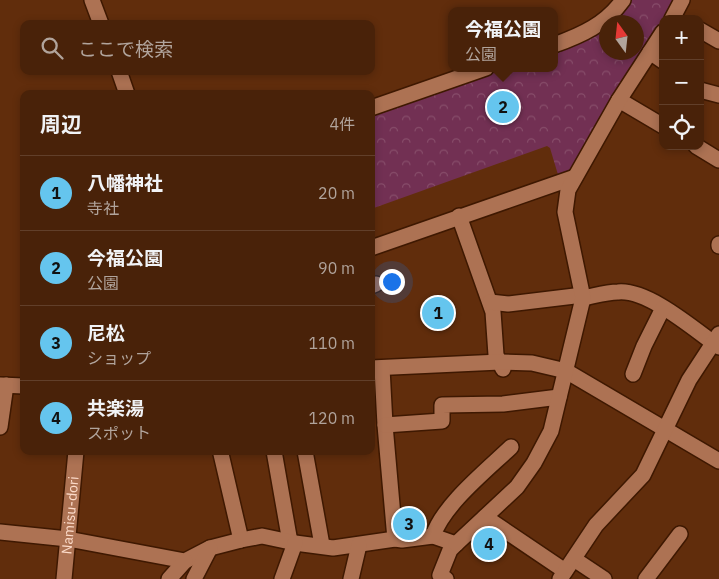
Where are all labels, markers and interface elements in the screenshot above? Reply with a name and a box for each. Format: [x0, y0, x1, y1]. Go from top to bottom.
popup [448, 7, 558, 72]
north arrow [599, 15, 644, 60]
map controls [659, 15, 704, 150]
button: + [659, 15, 704, 60]
text: 今福公園 [465, 17, 541, 41]
search box [20, 20, 375, 75]
icon: search [38, 34, 66, 62]
text: ここで検索 [78, 37, 173, 61]
text: 公園 [465, 44, 497, 64]
button: − [659, 60, 704, 105]
pin: 2 [487, 88, 519, 126]
button: locate [659, 105, 704, 150]
text: 周辺 [40, 110, 82, 138]
text: 4件 [329, 114, 355, 134]
text: 八幡神社 [87, 171, 163, 195]
text: 1 [51, 183, 61, 203]
text: 20 m [318, 183, 355, 203]
text: 寺社 [87, 198, 119, 218]
text: 今福公園 [87, 246, 163, 270]
text: 2 [51, 258, 61, 278]
text: 90 m [318, 258, 355, 278]
your location [379, 269, 405, 295]
text: 公園 [87, 273, 119, 293]
pin: 1 [422, 294, 454, 332]
text: 尼松 [87, 321, 125, 345]
text: 3 [51, 333, 61, 353]
text: 110 m [308, 333, 355, 353]
text: ショップ [87, 348, 151, 368]
text: 共楽湯 [87, 396, 144, 420]
text: 4 [51, 408, 61, 428]
text: 120 m [308, 408, 355, 428]
text: スポット [87, 423, 151, 443]
street label: Namisu-dori [57, 475, 83, 555]
pin: 3 [393, 505, 425, 543]
pin: 4 [473, 525, 505, 563]

